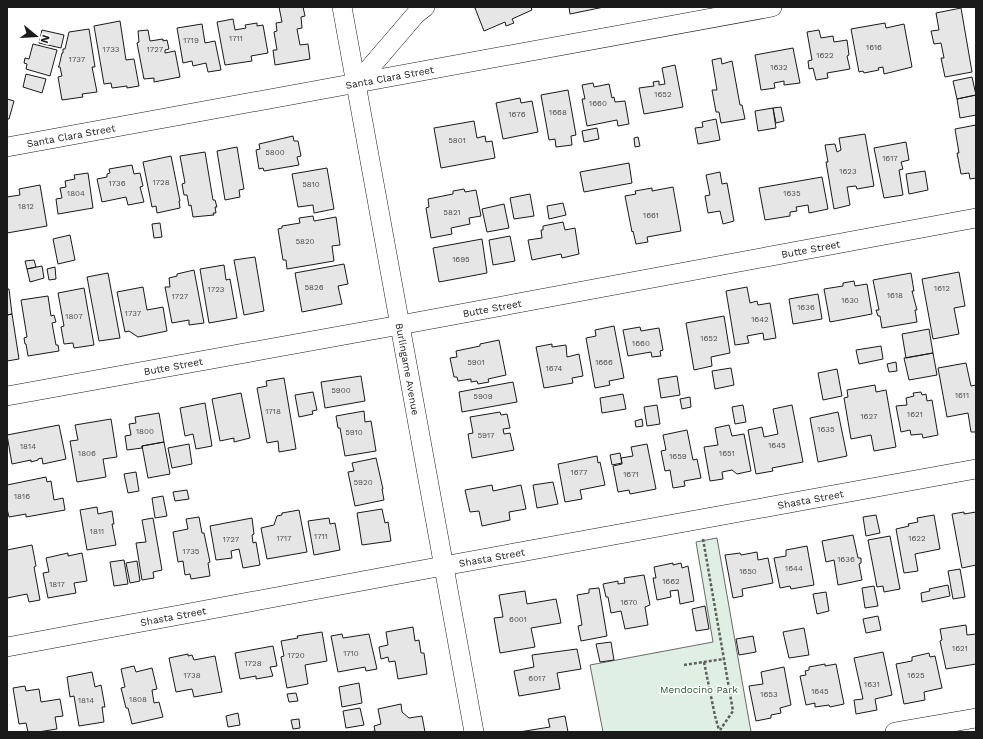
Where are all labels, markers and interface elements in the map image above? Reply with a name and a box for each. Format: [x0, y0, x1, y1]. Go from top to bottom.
north arrow [16, 16, 56, 56]
text: N [38, 33, 52, 45]
house number: 1711 [229, 34, 243, 43]
house number: 1719 [183, 36, 199, 45]
house number: 1616 [866, 43, 882, 52]
house number: 1733 [103, 45, 120, 54]
house number: 1727 [147, 45, 164, 54]
house number: 1622 [816, 51, 834, 60]
house number: 1737 [69, 55, 86, 64]
house number: 1632 [770, 63, 788, 72]
street label: Santa Clara Street [345, 64, 436, 91]
house number: 1652 [654, 90, 672, 99]
house number: 1660 [589, 99, 607, 108]
house number: 1668 [549, 108, 567, 117]
house number: 1676 [508, 110, 526, 119]
street label: Santa Clara Street [26, 122, 117, 149]
house number: 5801 [448, 136, 466, 145]
house number: 5800 [265, 148, 285, 157]
house number: 1617 [882, 154, 898, 163]
house number: 1623 [839, 167, 857, 176]
house number: 1728 [152, 178, 170, 187]
house number: 1736 [108, 179, 126, 188]
house number: 5810 [302, 180, 320, 189]
house number: 1804 [67, 189, 85, 198]
house number: 1635 [783, 189, 801, 198]
house number: 1812 [18, 202, 34, 211]
house number: 5821 [443, 208, 461, 217]
house number: 1661 [643, 211, 659, 220]
house number: 5820 [295, 237, 315, 246]
street label: Butte Street [780, 238, 842, 260]
house number: 1695 [452, 255, 470, 264]
house number: 5826 [304, 283, 324, 292]
house number: 1612 [934, 284, 950, 293]
house number: 1723 [208, 285, 225, 294]
house number: 1618 [887, 291, 903, 300]
house number: 1727 [172, 292, 189, 301]
house number: 1630 [841, 296, 859, 305]
street label: Butte Street [462, 297, 523, 319]
house number: 1636 [797, 303, 815, 312]
house number: 1737 [125, 309, 142, 318]
house number: 1807 [65, 312, 83, 321]
house number: 1642 [751, 315, 769, 324]
street label: Burlingame Avenue [394, 322, 421, 416]
house number: 1652 [700, 334, 718, 343]
house number: 1660 [632, 339, 650, 348]
street label: Butte Street [143, 356, 205, 377]
house number: 5901 [467, 358, 485, 367]
house number: 1666 [595, 358, 613, 367]
house number: 1674 [546, 364, 562, 373]
house number: 5900 [331, 386, 351, 395]
house number: 1611 [955, 391, 969, 400]
house number: 5909 [473, 392, 493, 401]
house number: 1718 [265, 407, 281, 416]
house number: 1621 [907, 410, 923, 419]
house number: 1627 [861, 412, 878, 421]
house number: 1635 [817, 425, 835, 434]
house number: 1800 [136, 427, 154, 436]
house number: 5910 [345, 428, 363, 437]
house number: 5917 [477, 431, 495, 440]
house number: 1645 [768, 441, 786, 450]
house number: 1814 [20, 442, 36, 451]
house number: 1806 [78, 449, 96, 458]
house number: 1651 [719, 449, 735, 458]
house number: 1659 [669, 452, 687, 461]
house number: 1677 [571, 468, 588, 477]
house number: 1671 [623, 470, 639, 479]
house number: 5920 [353, 478, 373, 487]
street label: Shasta Street [777, 488, 845, 511]
house number: 1816 [14, 492, 30, 501]
house number: 1811 [90, 527, 104, 536]
house number: 1711 [314, 532, 328, 541]
house number: 1717 [276, 534, 292, 543]
house number: 1622 [908, 534, 926, 543]
house number: 1727 [223, 535, 240, 544]
street label: Shasta Street [458, 546, 526, 569]
house number: 1735 [183, 547, 200, 556]
house number: 1636 [837, 555, 855, 564]
house number: 1644 [785, 564, 803, 573]
house number: 1650 [739, 567, 757, 576]
house number: 1662 [662, 577, 680, 586]
house number: 1817 [49, 580, 65, 589]
house number: 1670 [620, 598, 638, 607]
street label: Shasta Street [139, 605, 208, 628]
house number: 6001 [509, 615, 527, 624]
house number: 1621 [952, 644, 968, 653]
house number: 1710 [343, 649, 359, 658]
house number: 1720 [287, 651, 305, 660]
house number: 1728 [244, 659, 262, 668]
house number: 1738 [183, 671, 201, 680]
house number: 1625 [907, 671, 925, 680]
house number: 6017 [528, 674, 546, 683]
house number: 1631 [864, 680, 880, 689]
park label: Mendocino Park [660, 684, 738, 695]
house number: 1645 [811, 687, 829, 696]
house number: 1653 [760, 690, 778, 699]
house number: 1808 [129, 695, 147, 704]
house number: 1814 [78, 696, 94, 705]

